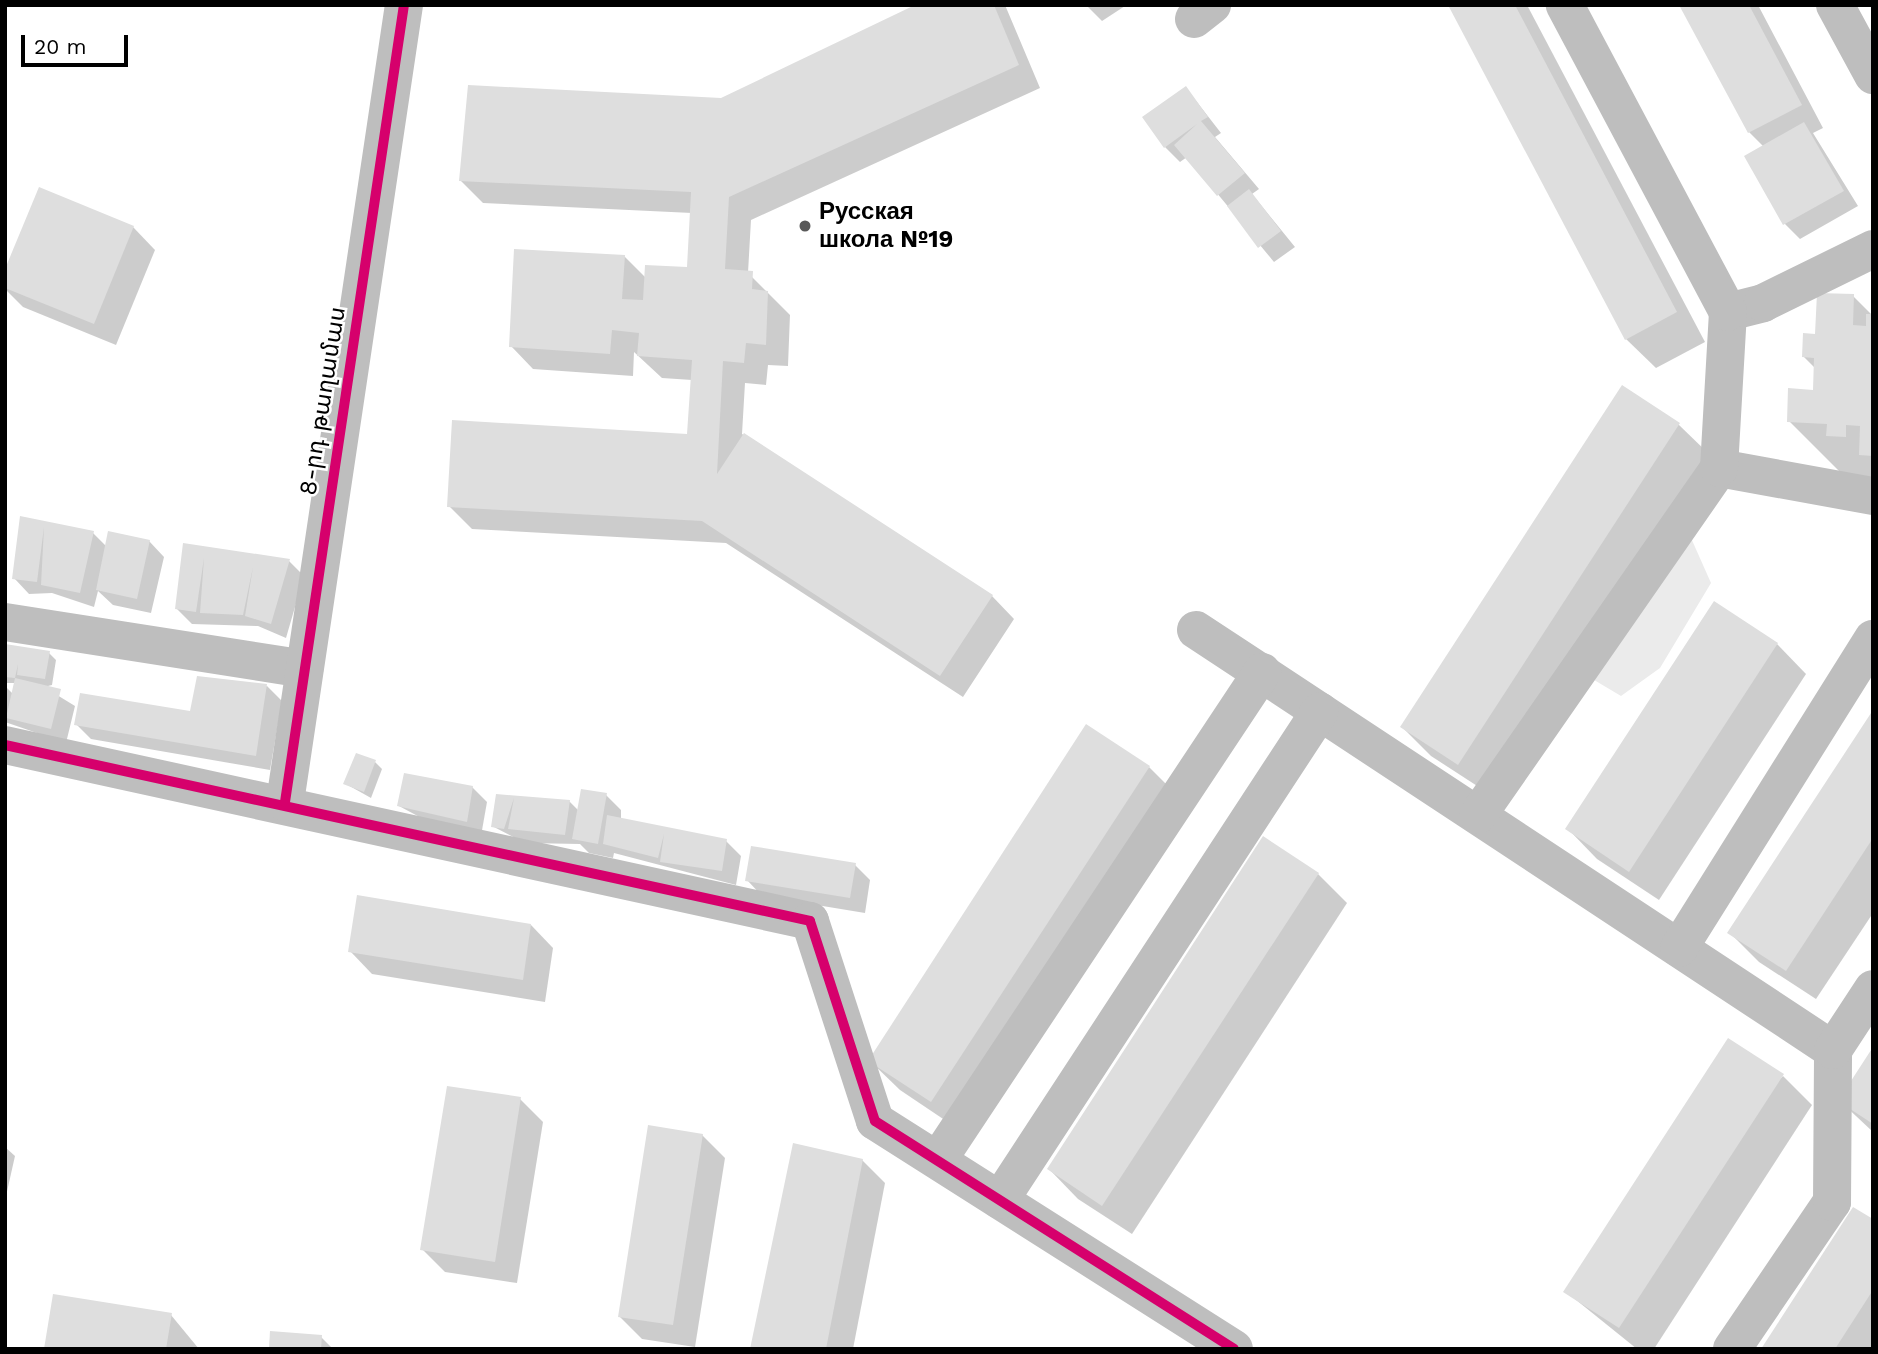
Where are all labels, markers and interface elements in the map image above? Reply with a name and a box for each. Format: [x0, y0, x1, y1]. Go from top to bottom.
scale bar [24, 21, 131, 65]
text: 20 m [34, 34, 86, 59]
place label: Русская школа №19 [819, 198, 953, 254]
marker: Русская школа №19 [797, 218, 813, 234]
street label: 8-րդ թաղամաս [294, 305, 352, 497]

